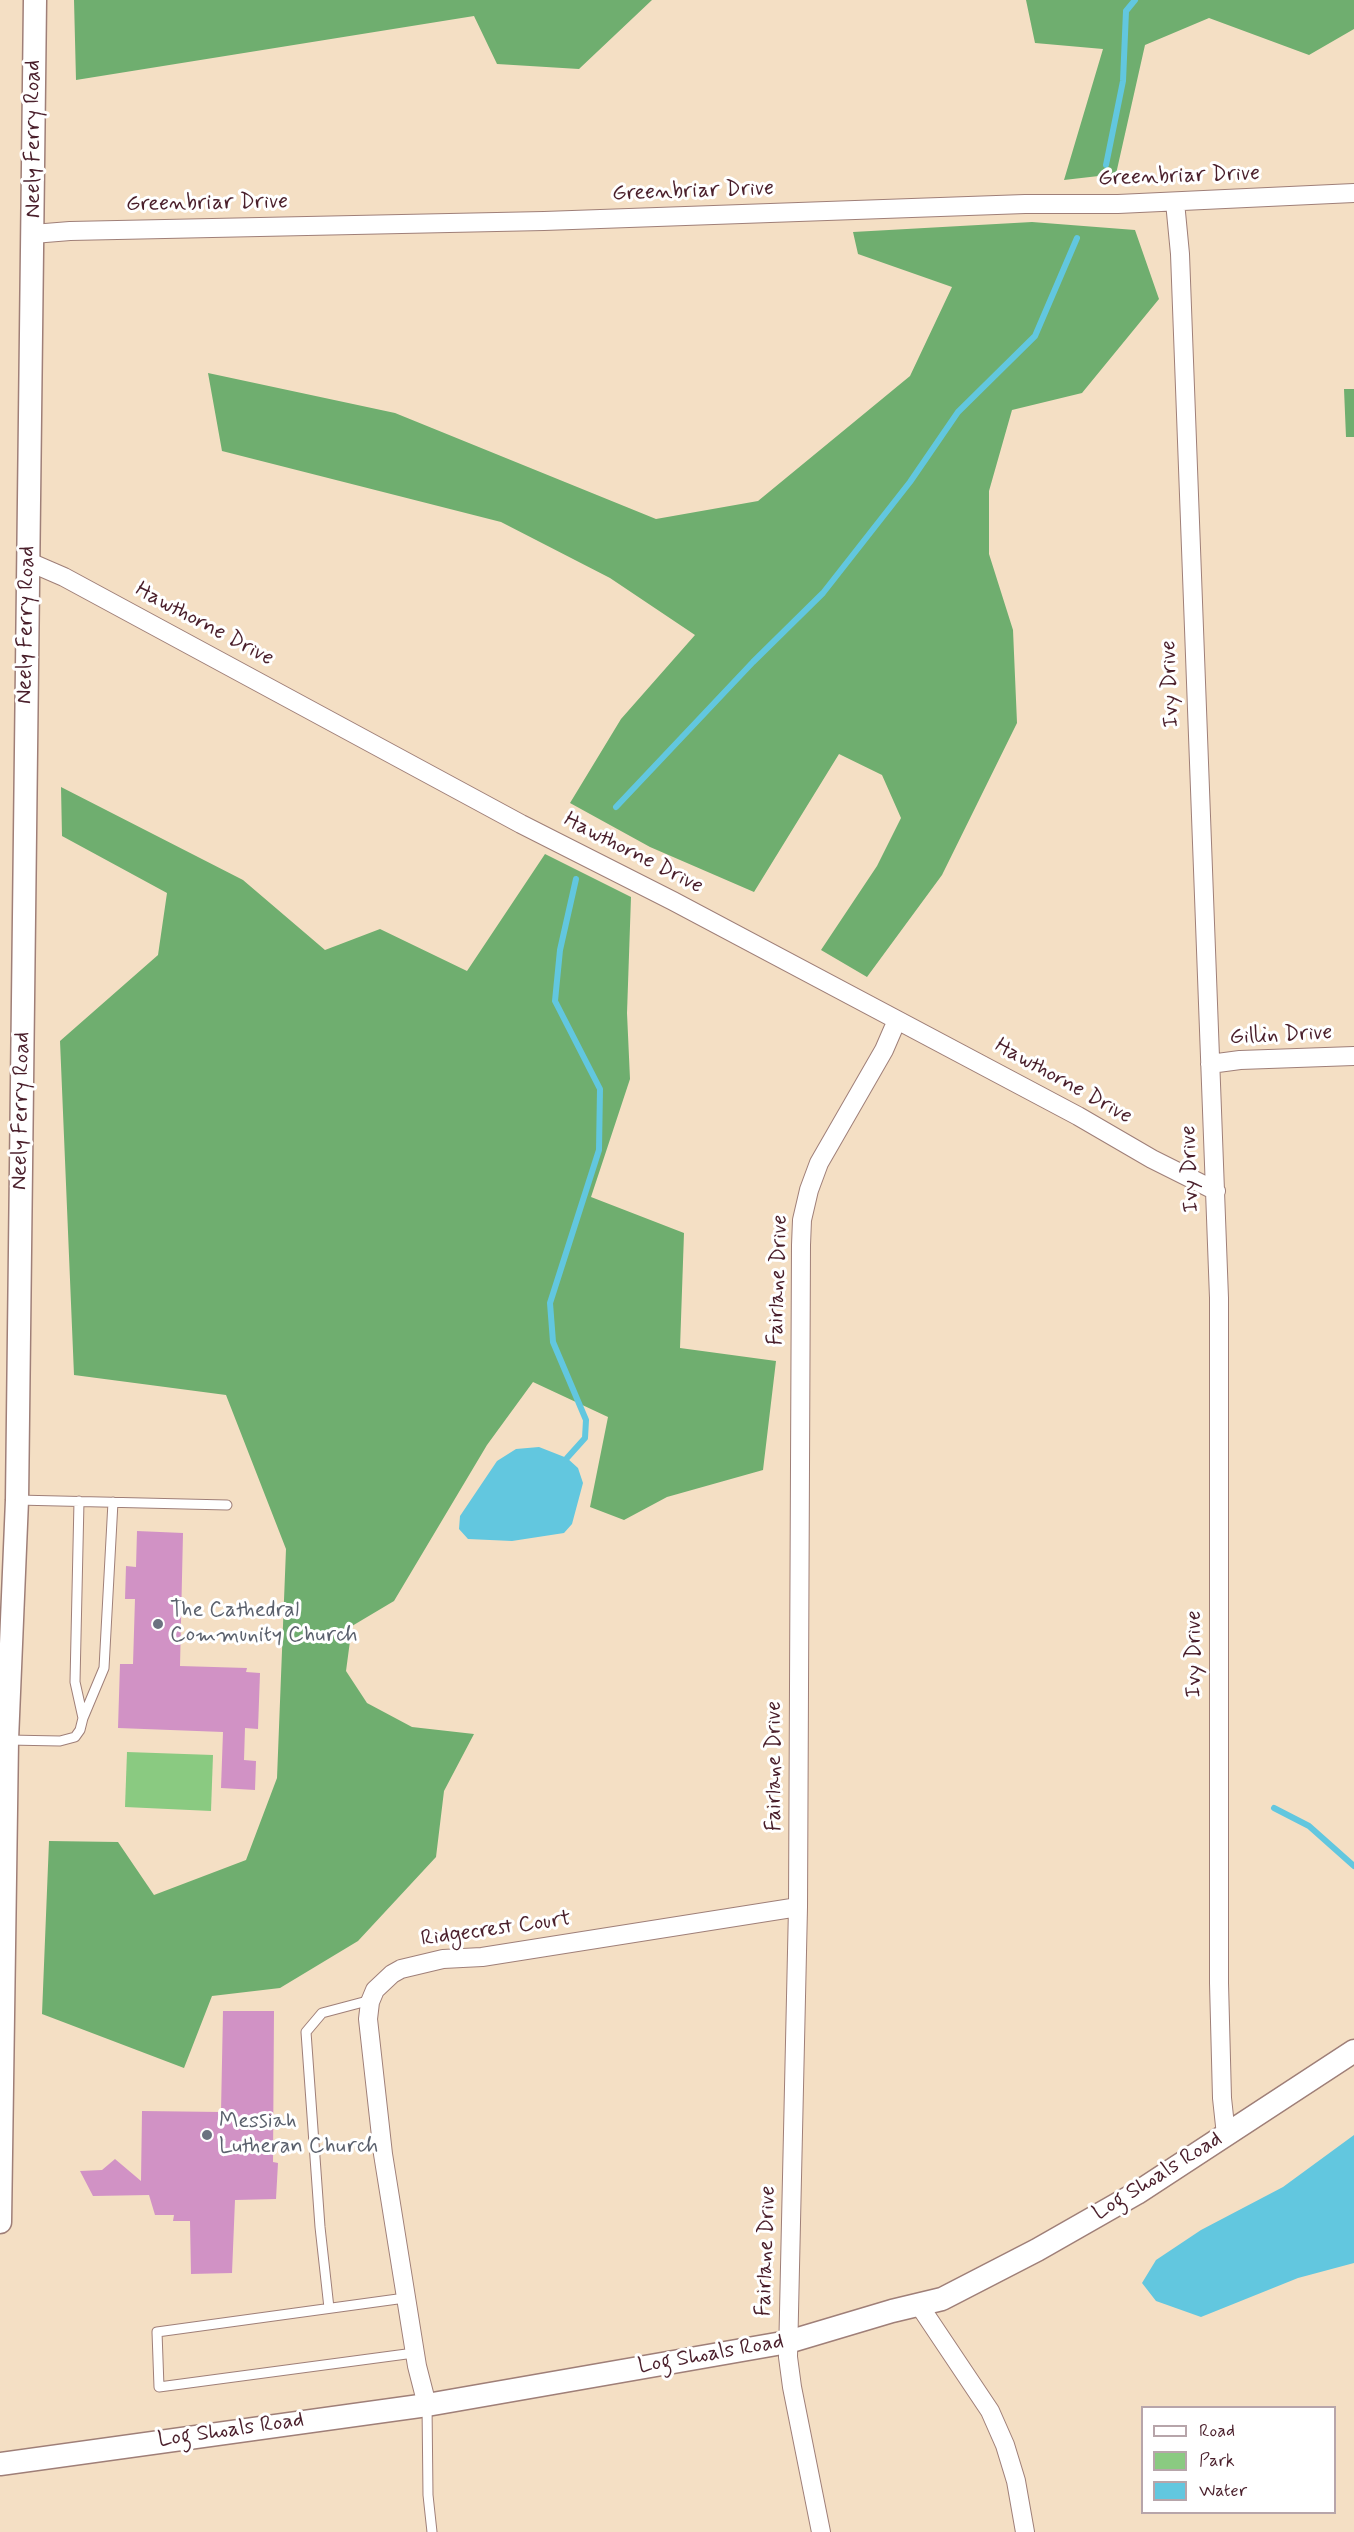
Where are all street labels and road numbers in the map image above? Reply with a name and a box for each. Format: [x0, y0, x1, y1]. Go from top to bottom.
street label: Neely Ferry Road [21, 60, 47, 218]
street label: Greenbriar Drive [1098, 161, 1260, 193]
street label: Greenbriar Drive [612, 176, 774, 208]
street label: Greenbriar Drive [126, 189, 288, 219]
street label: Neely Ferry Road [12, 546, 42, 704]
street label: Hawthorne Drive [130, 577, 278, 673]
street label: Ivy Drive [1156, 640, 1186, 728]
street label: Hawthorne Drive [559, 807, 707, 901]
street label: Gillin Drive [1229, 1020, 1333, 1052]
street label: Neely Ferry Road [7, 1032, 37, 1190]
street label: Hawthorne Drive [990, 1033, 1136, 1131]
street label: Ivy Drive [1176, 1125, 1206, 1213]
street label: Fairlane Drive [764, 1214, 794, 1346]
street label: Ivy Drive [1182, 1610, 1208, 1698]
street label: Fairlane Drive [762, 1701, 788, 1831]
street label: Ridgecrest Court [419, 1906, 573, 1954]
street label: Log Shoals Road [1089, 2127, 1227, 2227]
street label: Fairlane Drive [752, 2185, 782, 2317]
street label: Log Shoals Road [636, 2329, 786, 2381]
street label: Log Shoals Road [156, 2408, 306, 2454]

